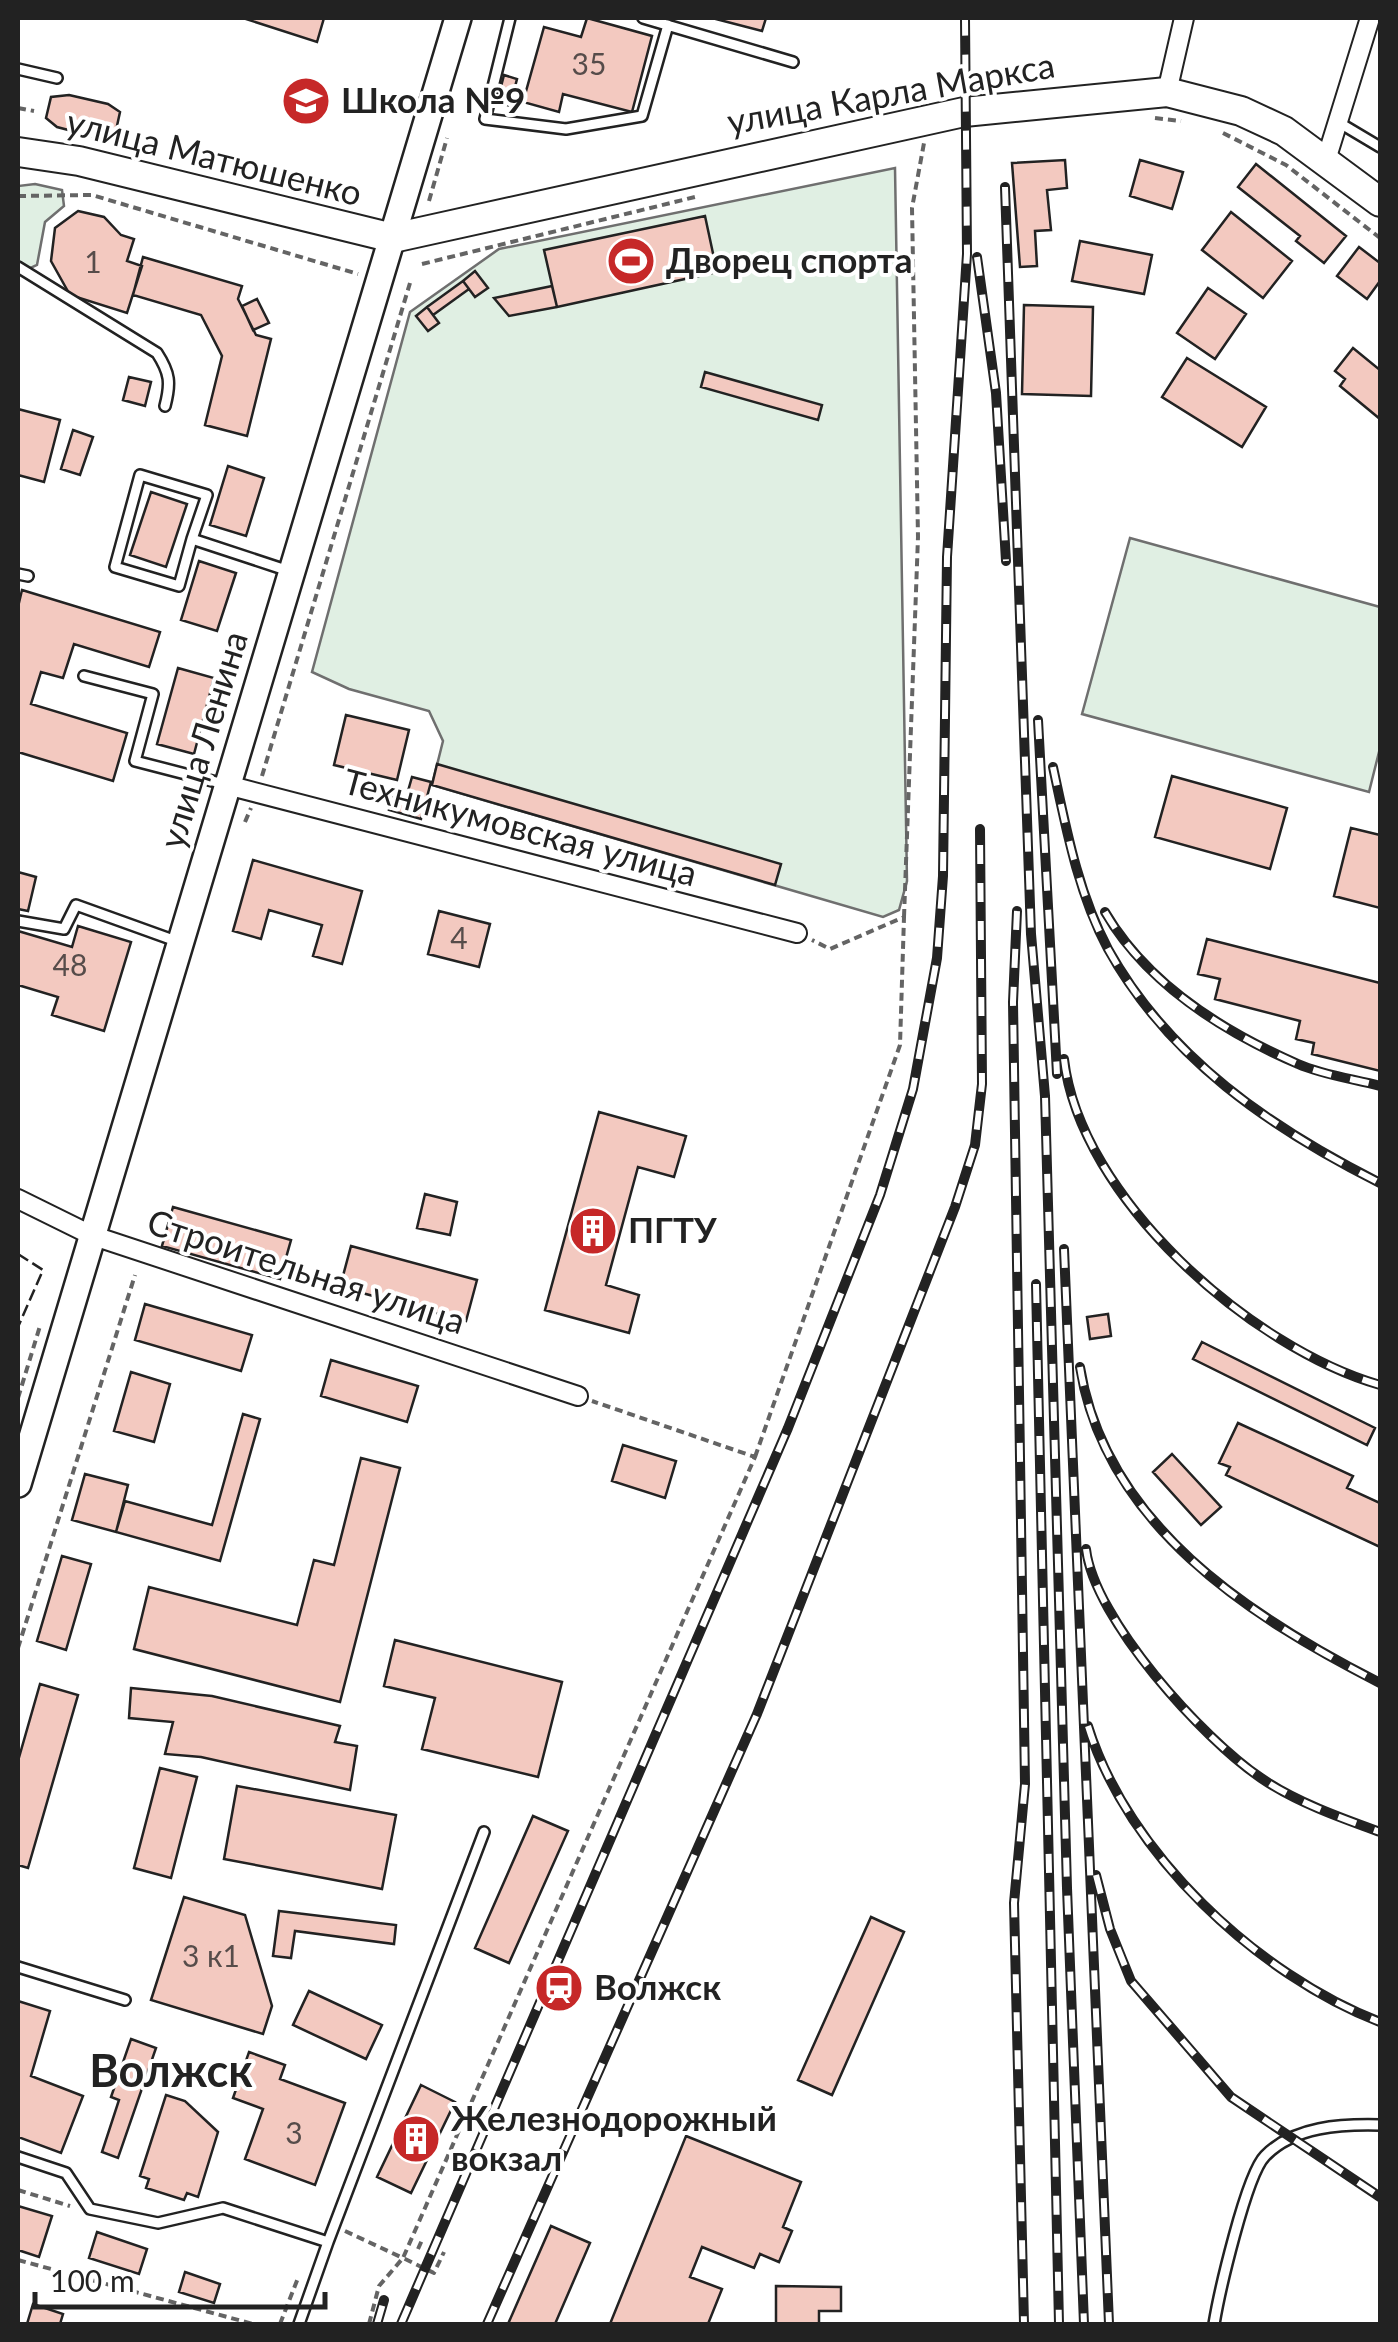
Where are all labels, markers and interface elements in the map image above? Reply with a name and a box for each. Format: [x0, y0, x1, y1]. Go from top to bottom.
street label: улица Карла Маркса [724, 43, 1058, 142]
house number: 35 [572, 45, 606, 81]
school or university icon: Школа №9 [280, 75, 332, 127]
place label: Школа №9 [341, 78, 525, 120]
street label: улица Матюшенко [62, 99, 366, 213]
sports icon: Дворец спорта [605, 235, 657, 287]
place label: Дворец спорта [666, 238, 912, 280]
house number: 1 [84, 243, 102, 279]
street label: улица Ленина [149, 626, 255, 853]
street label: Техникумовская улица [339, 759, 702, 893]
house number: 4 [450, 919, 468, 955]
house number: 48 [53, 946, 87, 982]
street label: Строительная улица [142, 1199, 471, 1341]
building icon: ПГТУ [567, 1205, 619, 1257]
place label: ПГТУ [628, 1208, 717, 1250]
house number: 3 к1 [182, 1937, 240, 1973]
station icon: Волжск [533, 1962, 585, 2014]
place label: Волжск [594, 1965, 721, 2007]
district label: Волжск [89, 2043, 253, 2097]
place label: Железнодорожный вокзал [451, 2096, 777, 2178]
building icon: Железнодорожный вокзал [390, 2113, 442, 2165]
house number: 3 [285, 2114, 303, 2150]
scale bar [35, 2247, 325, 2309]
text: 100 m [50, 2262, 135, 2298]

